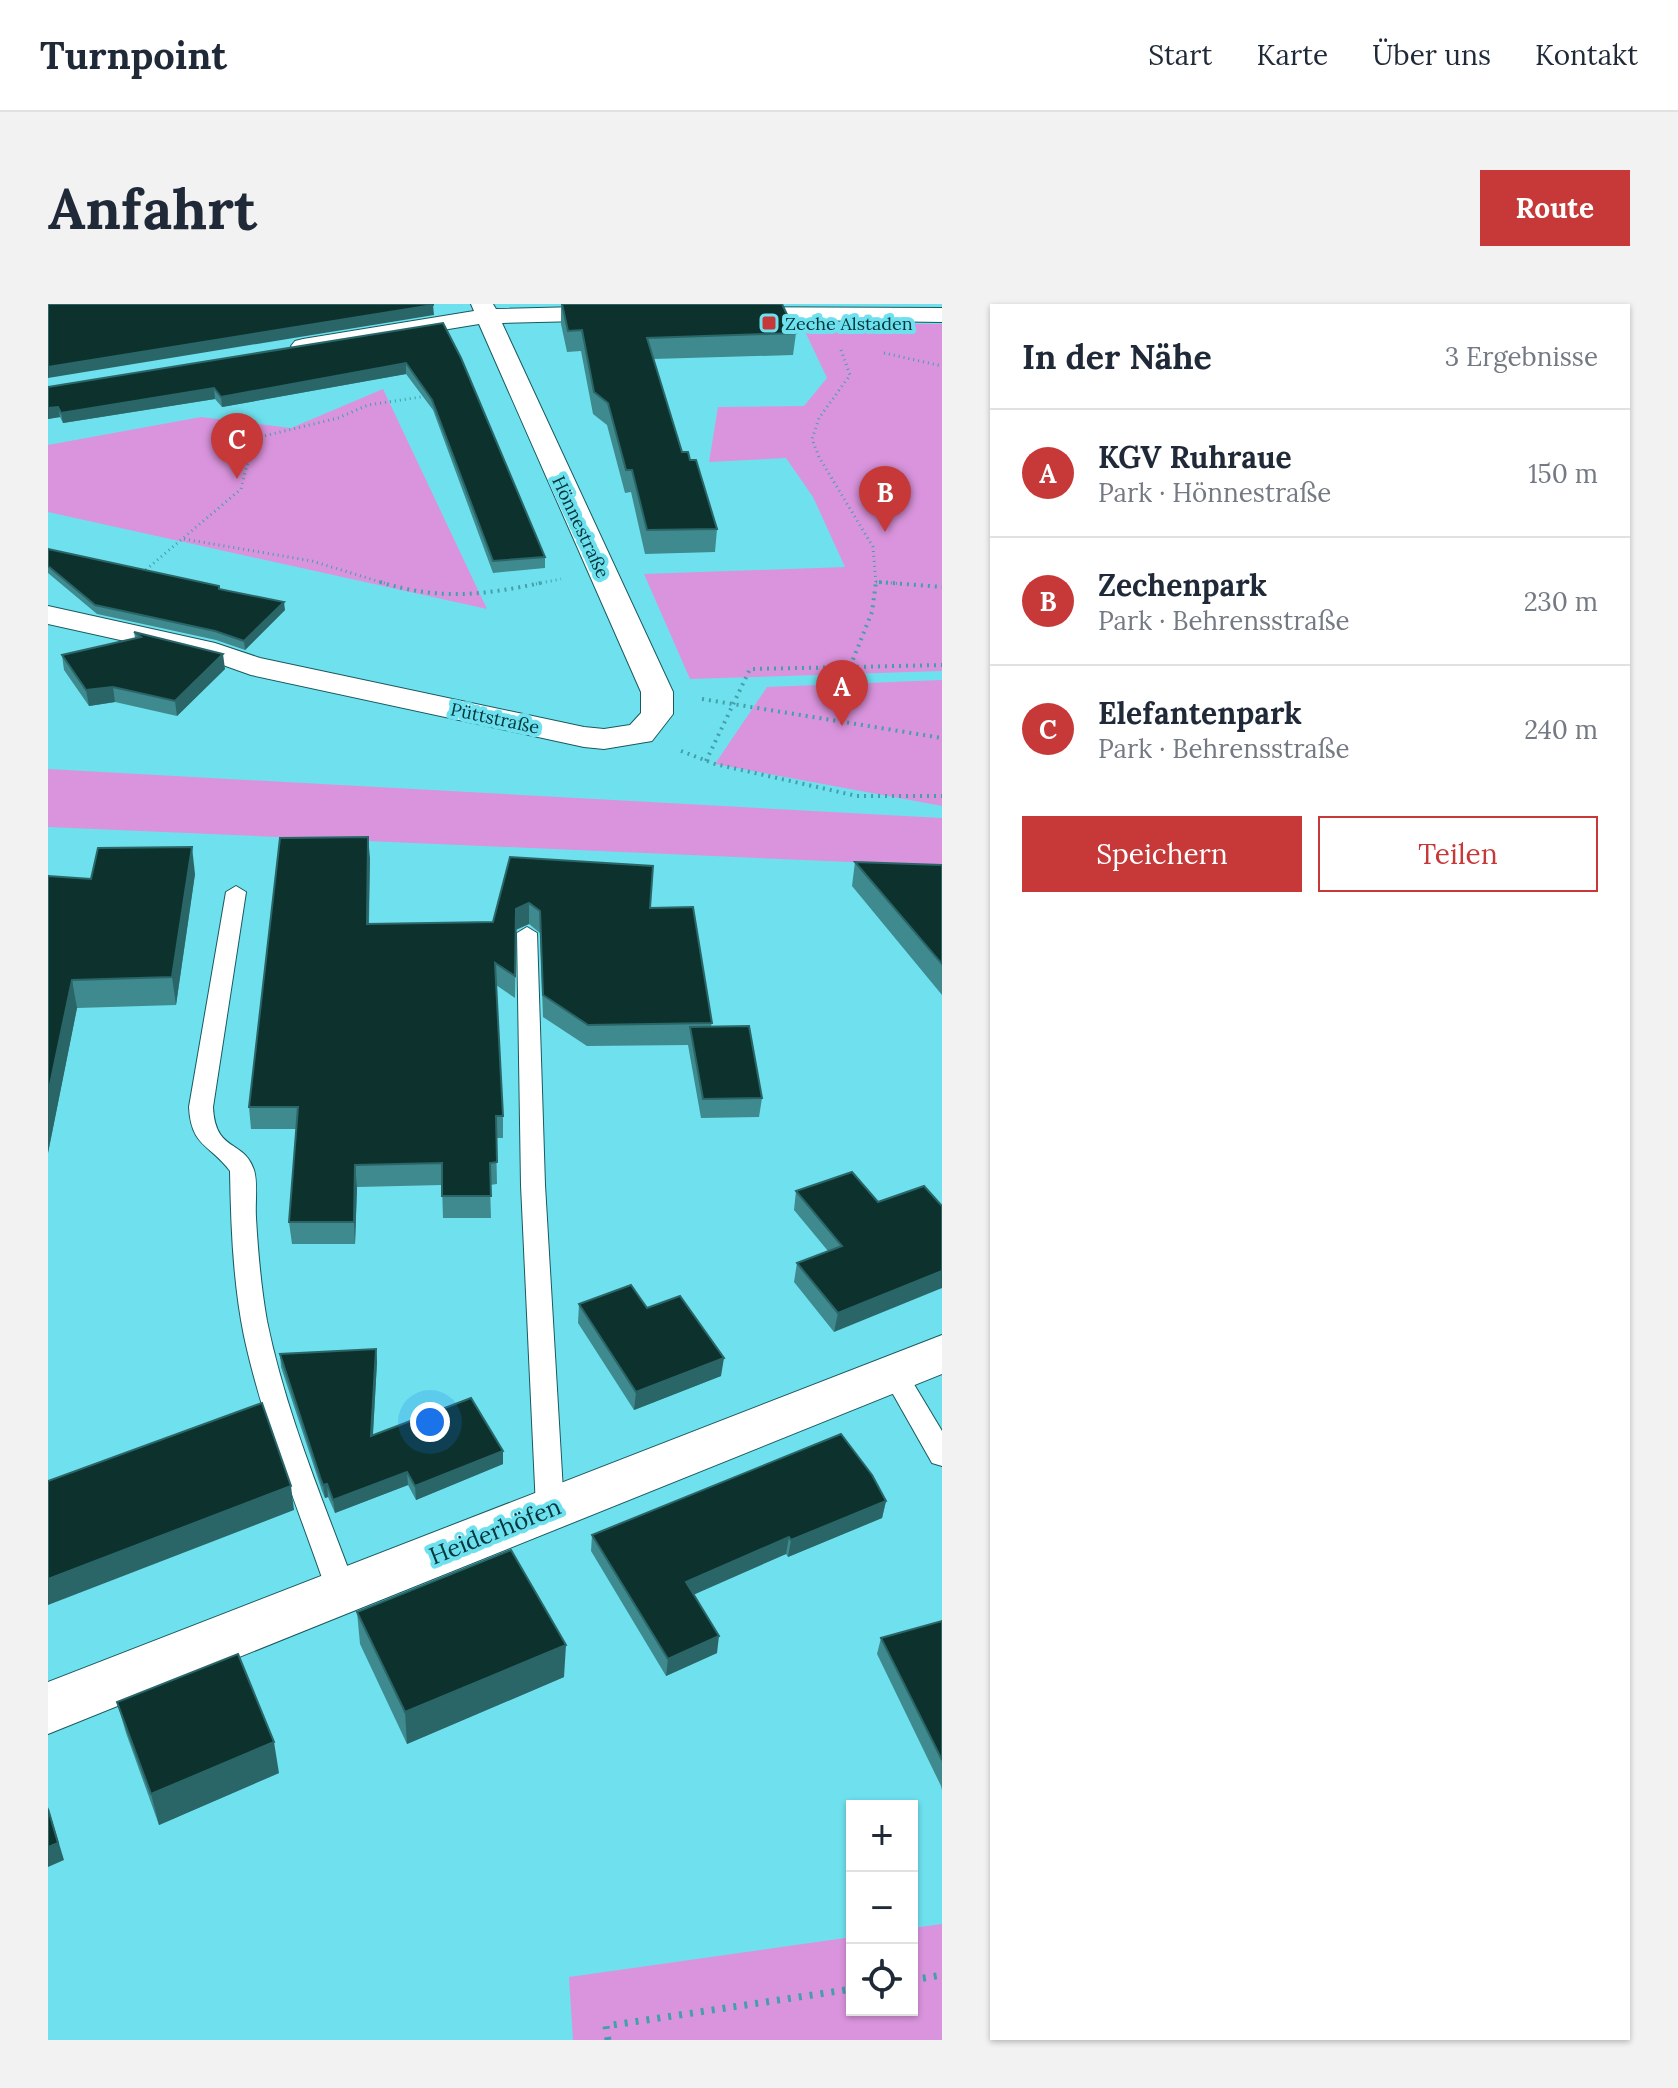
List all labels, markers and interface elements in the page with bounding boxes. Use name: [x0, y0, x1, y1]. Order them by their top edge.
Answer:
text: Turnpoint: [40, 31, 227, 79]
text: Start: [1148, 37, 1212, 73]
text: Karte: [1256, 37, 1328, 73]
text: Über uns: [1372, 37, 1491, 73]
text: Kontakt: [1535, 37, 1638, 73]
button: Route: [1480, 170, 1630, 246]
text: Anfahrt: [48, 173, 257, 244]
place label: Zeche Alstaden: [785, 312, 913, 335]
marker: Zeche Alstaden: [760, 314, 778, 332]
text: In der Nähe: [1022, 335, 1212, 378]
text: 3 Ergebnisse: [1445, 340, 1598, 373]
pin: C: [211, 413, 263, 479]
text: KGV Ruhraue: [1098, 438, 1292, 476]
text: A: [1039, 457, 1057, 490]
text: 150 m: [1528, 457, 1598, 490]
pin: B: [859, 466, 911, 532]
street label: Hönnestraße: [547, 472, 615, 582]
text: Park · Hönnestraße: [1098, 476, 1331, 509]
text: Zechenpark: [1098, 566, 1267, 604]
text: B: [1039, 585, 1057, 618]
text: 230 m: [1524, 585, 1598, 618]
text: Park · Behrensstraße: [1098, 604, 1350, 637]
pin: A: [816, 660, 868, 726]
text: Elefantenpark: [1098, 694, 1302, 732]
street label: Püttstraße: [449, 697, 542, 739]
text: C: [1039, 713, 1057, 746]
text: 240 m: [1524, 713, 1598, 746]
text: Park · Behrensstraße: [1098, 732, 1350, 765]
button: Speichern: [1022, 816, 1302, 892]
button: Teilen: [1318, 816, 1598, 892]
your location: [410, 1402, 450, 1442]
street label: Heiderhöfen: [425, 1491, 565, 1571]
map controls: [846, 1800, 918, 2016]
button: +: [846, 1800, 918, 1872]
button: −: [846, 1872, 918, 1944]
button: locate: [846, 1944, 918, 2016]

